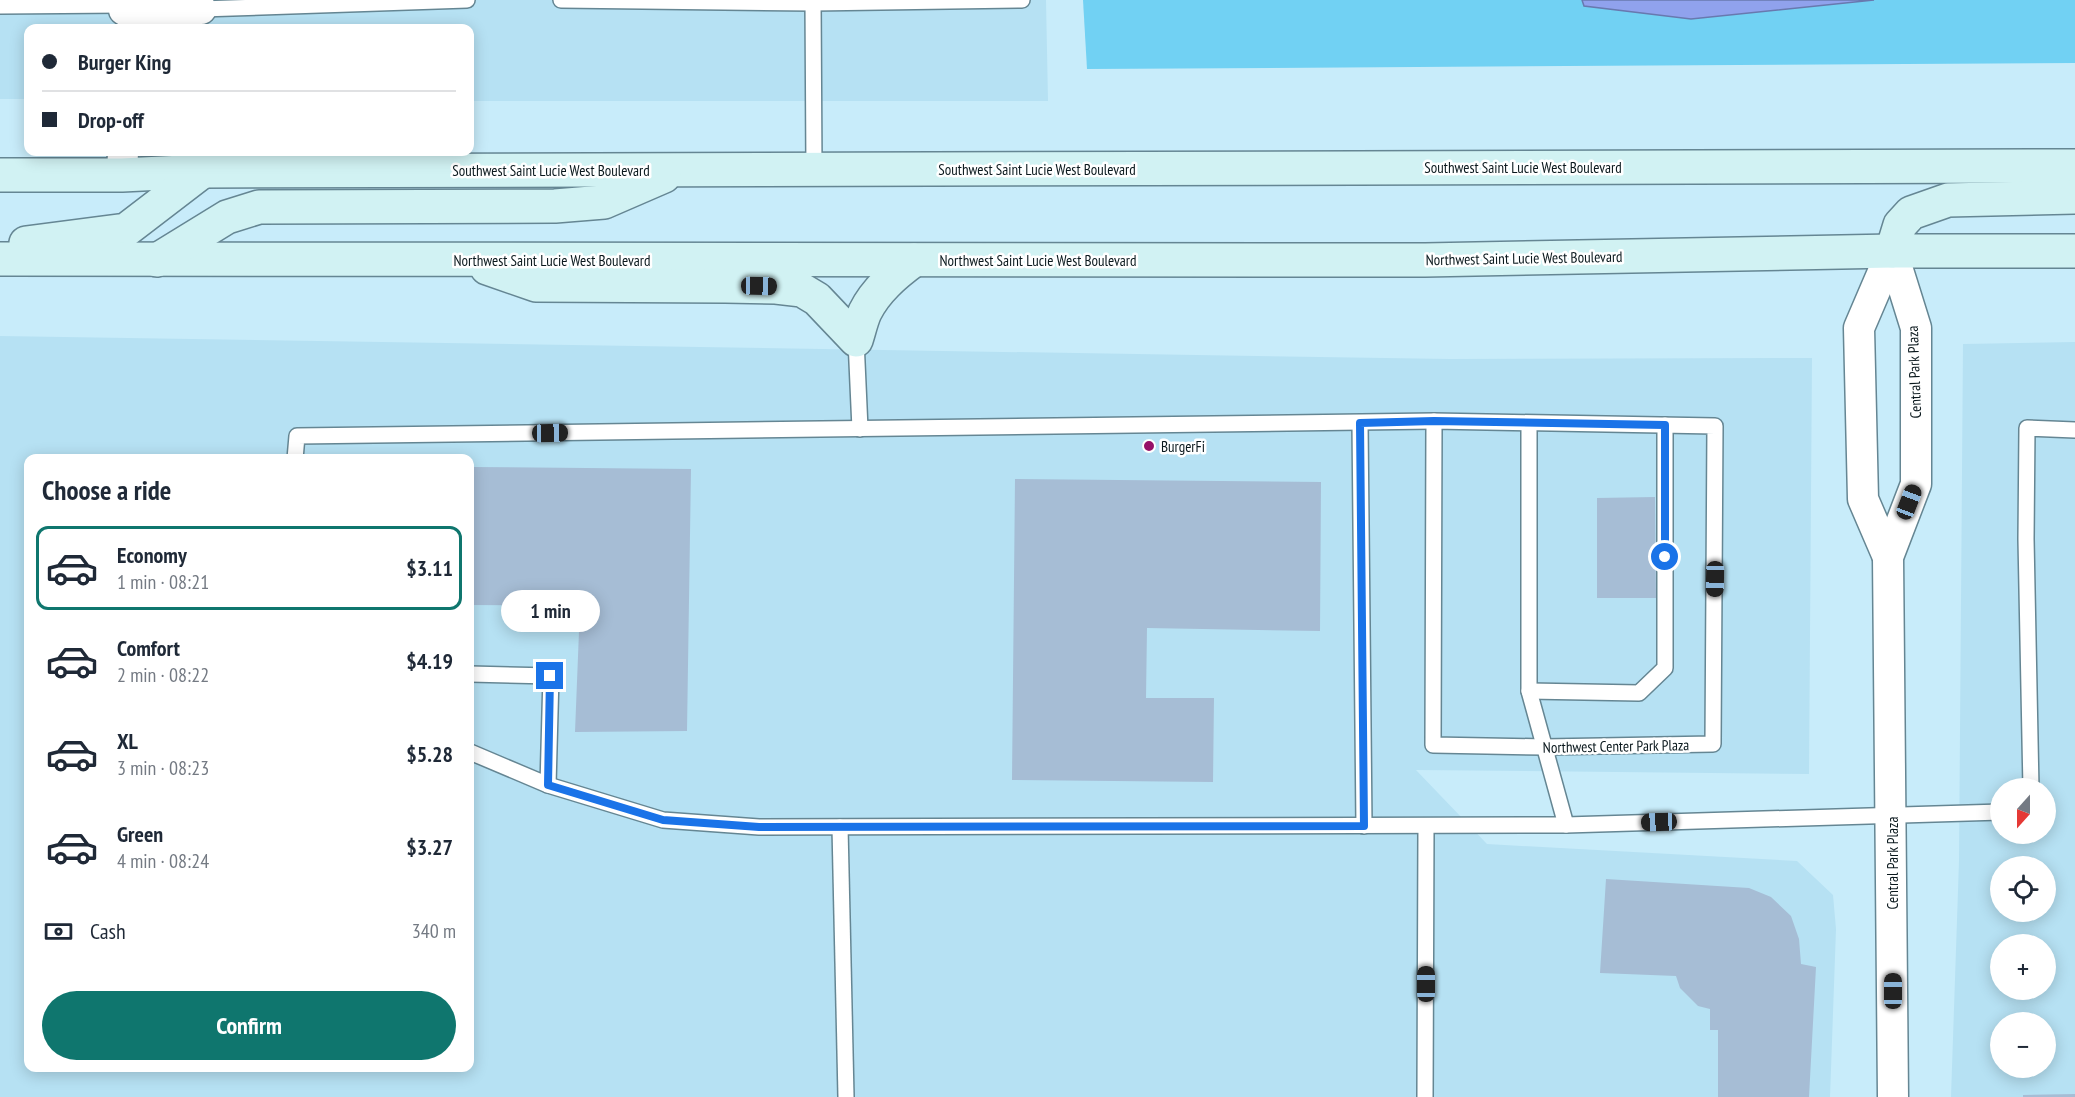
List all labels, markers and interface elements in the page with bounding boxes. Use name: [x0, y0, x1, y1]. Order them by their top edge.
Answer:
text: Burger King: [78, 48, 171, 76]
text: Drop-off: [78, 106, 144, 134]
street label: Southwest Saint Lucie West Boulevard: [1424, 158, 1622, 177]
street label: Southwest Saint Lucie West Boulevard: [938, 160, 1136, 179]
street label: Southwest Saint Lucie West Boulevard: [452, 161, 650, 180]
street label: Northwest Saint Lucie West Boulevard: [1425, 247, 1623, 269]
street label: Northwest Saint Lucie West Boulevard: [454, 251, 650, 270]
street label: Northwest Saint Lucie West Boulevard: [940, 251, 1136, 270]
car: [741, 277, 777, 295]
street label: Central Park Plaza: [1903, 325, 1925, 419]
car: [532, 424, 568, 442]
place label: BurgerFi: [1161, 437, 1205, 456]
marker: BurgerFi: [1142, 439, 1156, 453]
text: Choose a ride: [42, 473, 171, 507]
car: [1894, 482, 1924, 522]
icon: car: [45, 541, 99, 595]
text: Economy: [117, 541, 187, 569]
route start: [1651, 543, 1678, 570]
text: $3.11: [406, 554, 453, 582]
car: [1706, 561, 1724, 597]
text: 1 min · 08:21: [117, 569, 209, 595]
callout: 1 min: [500, 589, 600, 631]
text: 1 min: [530, 598, 571, 624]
icon: car: [45, 634, 99, 688]
text: Comfort: [117, 634, 180, 662]
text: $4.19: [406, 647, 453, 675]
text: 2 min · 08:22: [117, 662, 209, 688]
route end: [536, 662, 563, 689]
icon: car: [45, 727, 99, 781]
text: XL: [117, 727, 138, 755]
street label: Northwest Center Park Plaza: [1543, 735, 1689, 757]
text: $5.28: [406, 740, 453, 768]
text: 3 min · 08:23: [117, 755, 209, 781]
north arrow: [1990, 778, 2056, 844]
map controls: [1990, 778, 2056, 1078]
car: [1641, 812, 1677, 832]
street label: Central Park Plaza: [1883, 817, 1902, 909]
icon: car: [45, 820, 99, 874]
text: Green: [117, 820, 163, 848]
text: $3.27: [406, 833, 453, 861]
text: 4 min · 08:24: [117, 848, 209, 874]
button: locate: [1990, 856, 2056, 922]
icon: cash: [42, 915, 75, 948]
text: Cash: [90, 917, 126, 945]
text: 340 m: [412, 918, 456, 944]
button: +: [1990, 934, 2056, 1000]
car: [1417, 966, 1435, 1002]
car: [1884, 973, 1902, 1009]
button: Confirm: [42, 991, 456, 1060]
button: −: [1990, 1012, 2056, 1078]

